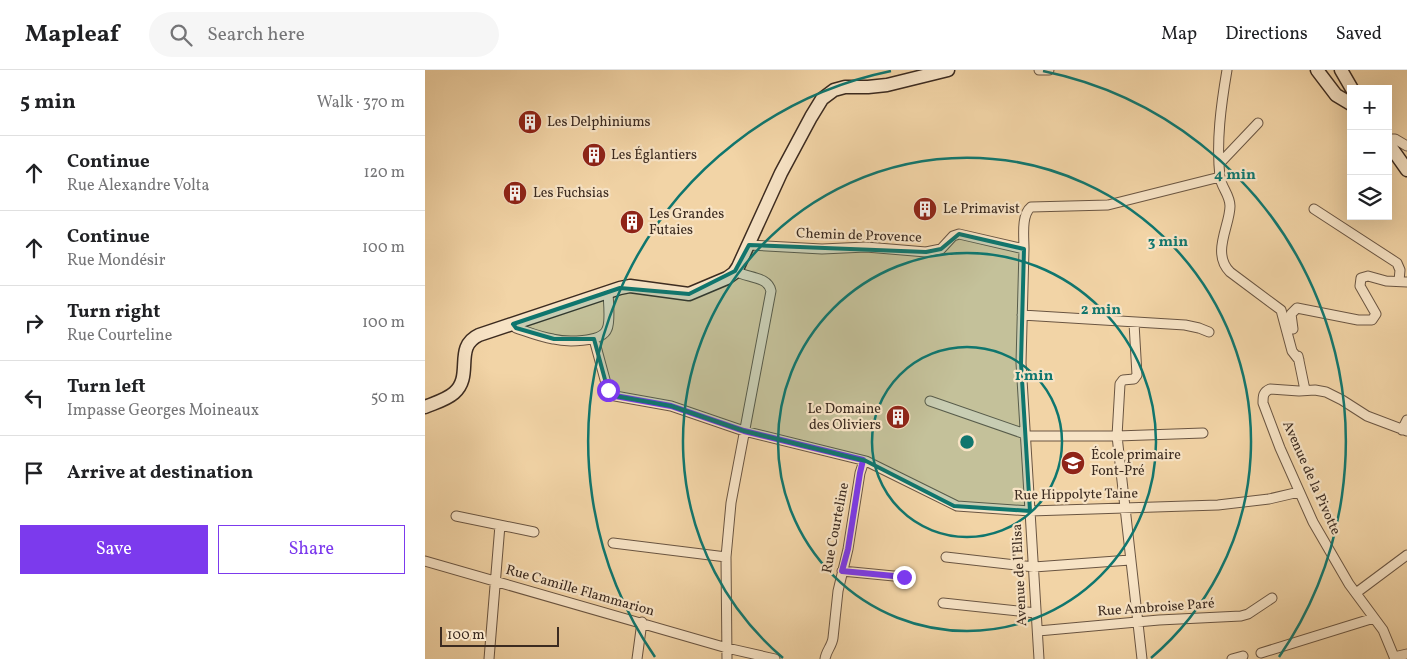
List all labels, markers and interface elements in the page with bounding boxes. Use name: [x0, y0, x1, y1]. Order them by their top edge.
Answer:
search box: [149, 12, 499, 57]
text: Mapleaf: [25, 18, 119, 52]
icon: search: [167, 21, 195, 49]
text: Search here: [207, 22, 305, 48]
text: Map: [1161, 22, 1197, 47]
text: Directions: [1225, 22, 1308, 47]
text: Saved: [1336, 22, 1382, 47]
map controls: [1347, 85, 1392, 220]
button: +: [1347, 85, 1392, 130]
text: 5 min: [20, 88, 76, 117]
text: Walk · 370 m: [317, 92, 405, 114]
building icon: Les Delphiniums: [517, 109, 543, 135]
place label: Les Delphiniums: [547, 113, 651, 132]
button: −: [1347, 130, 1392, 175]
building icon: Les Églantiers: [581, 142, 607, 168]
place label: Les Églantiers: [611, 146, 697, 165]
text: Continue: [67, 149, 150, 175]
icon: ahead: [20, 159, 48, 187]
text: 120 m: [363, 162, 405, 184]
text: 4 min: [1214, 165, 1256, 186]
text: Rue Alexandre Volta: [67, 175, 209, 197]
button: layers: [1347, 175, 1392, 220]
building icon: Les Fuchsias: [502, 180, 528, 206]
place label: Les Fuchsias: [533, 184, 609, 203]
building icon: Le Primavist: [912, 196, 938, 222]
place label: Le Primavist: [943, 200, 1020, 219]
place label: Les Grandes Futaies: [649, 205, 724, 240]
building icon: Les Grandes Futaies: [619, 209, 645, 235]
text: Continue: [67, 224, 150, 250]
street label: Chemin de Provence: [796, 224, 922, 248]
text: 3 min: [1148, 232, 1188, 253]
icon: ahead: [20, 234, 48, 262]
text: 100 m: [362, 237, 405, 259]
text: Rue Mondésir: [67, 250, 165, 272]
text: Turn right: [67, 299, 160, 325]
text: 2 min: [1081, 300, 1121, 321]
icon: right: [20, 309, 48, 337]
text: 100 m: [362, 312, 405, 334]
text: Rue Courteline: [67, 325, 172, 347]
text: 1 min: [1015, 366, 1053, 387]
text: Turn left: [67, 374, 146, 400]
route start: [597, 379, 620, 402]
icon: left: [20, 384, 48, 412]
text: 50 m: [371, 387, 405, 409]
text: Impasse Georges Moineaux: [67, 400, 259, 422]
place label: Le Domaine des Oliviers: [807, 400, 881, 435]
building icon: Le Domaine des Oliviers: [885, 404, 911, 430]
street label: Avenue de la Pivotte: [1277, 418, 1345, 538]
centre of rings: [958, 433, 976, 451]
place label: École primaire Font-Pré: [1091, 446, 1181, 481]
school or university icon: École primaire Font-Pré: [1060, 450, 1086, 476]
icon: arrive: [20, 459, 48, 487]
text: Arrive at destination: [67, 460, 253, 486]
street label: Rue Courteline: [818, 481, 854, 575]
street label: Rue Hippolyte Taine: [1014, 484, 1139, 506]
street label: Avenue de l'Elisa: [1008, 523, 1032, 627]
button: Save: [20, 525, 208, 574]
button: Share: [218, 525, 405, 574]
street label: Rue Camille Flammarion: [503, 561, 657, 621]
route end: [893, 566, 916, 589]
street label: Rue Ambroise Paré: [1097, 594, 1216, 622]
scale bar: [440, 624, 559, 647]
text: 100 m: [447, 626, 485, 645]

